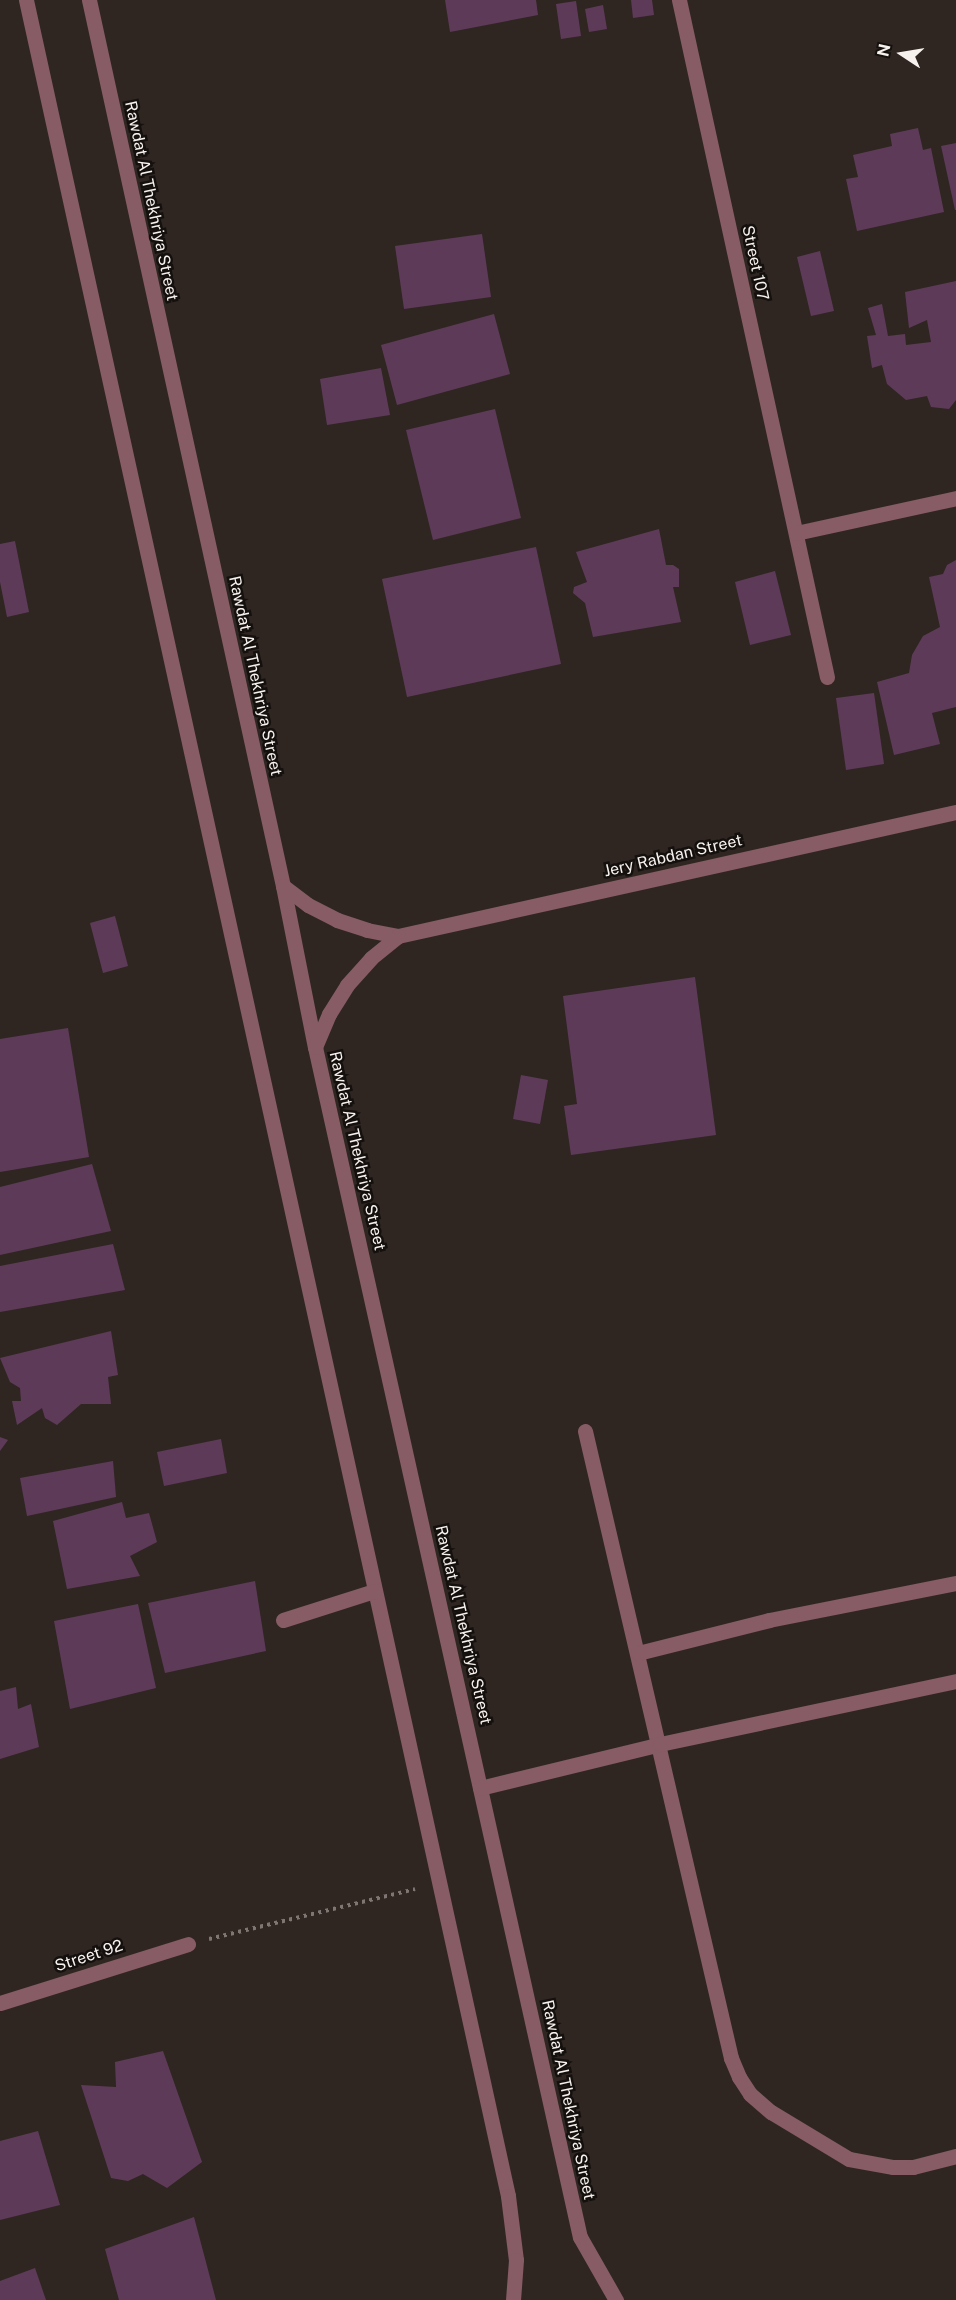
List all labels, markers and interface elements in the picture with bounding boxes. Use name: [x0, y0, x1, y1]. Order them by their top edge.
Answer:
north arrow: [872, 24, 932, 84]
text: N: [873, 42, 894, 58]
street label: Rawdat Al Thekhriya Street: [120, 99, 182, 303]
street label: Street 107: [738, 224, 772, 302]
street label: Rawdat Al Thekhriya Street: [224, 574, 286, 778]
street label: Jery Rabdan Street: [602, 831, 744, 881]
street label: Rawdat Al Thekhriya Street: [325, 1050, 389, 1252]
street label: Rawdat Al Thekhriya Street: [431, 1524, 495, 1726]
street label: Street 92: [53, 1936, 125, 1976]
street label: Rawdat Al Thekhriya Street: [537, 1998, 599, 2202]

